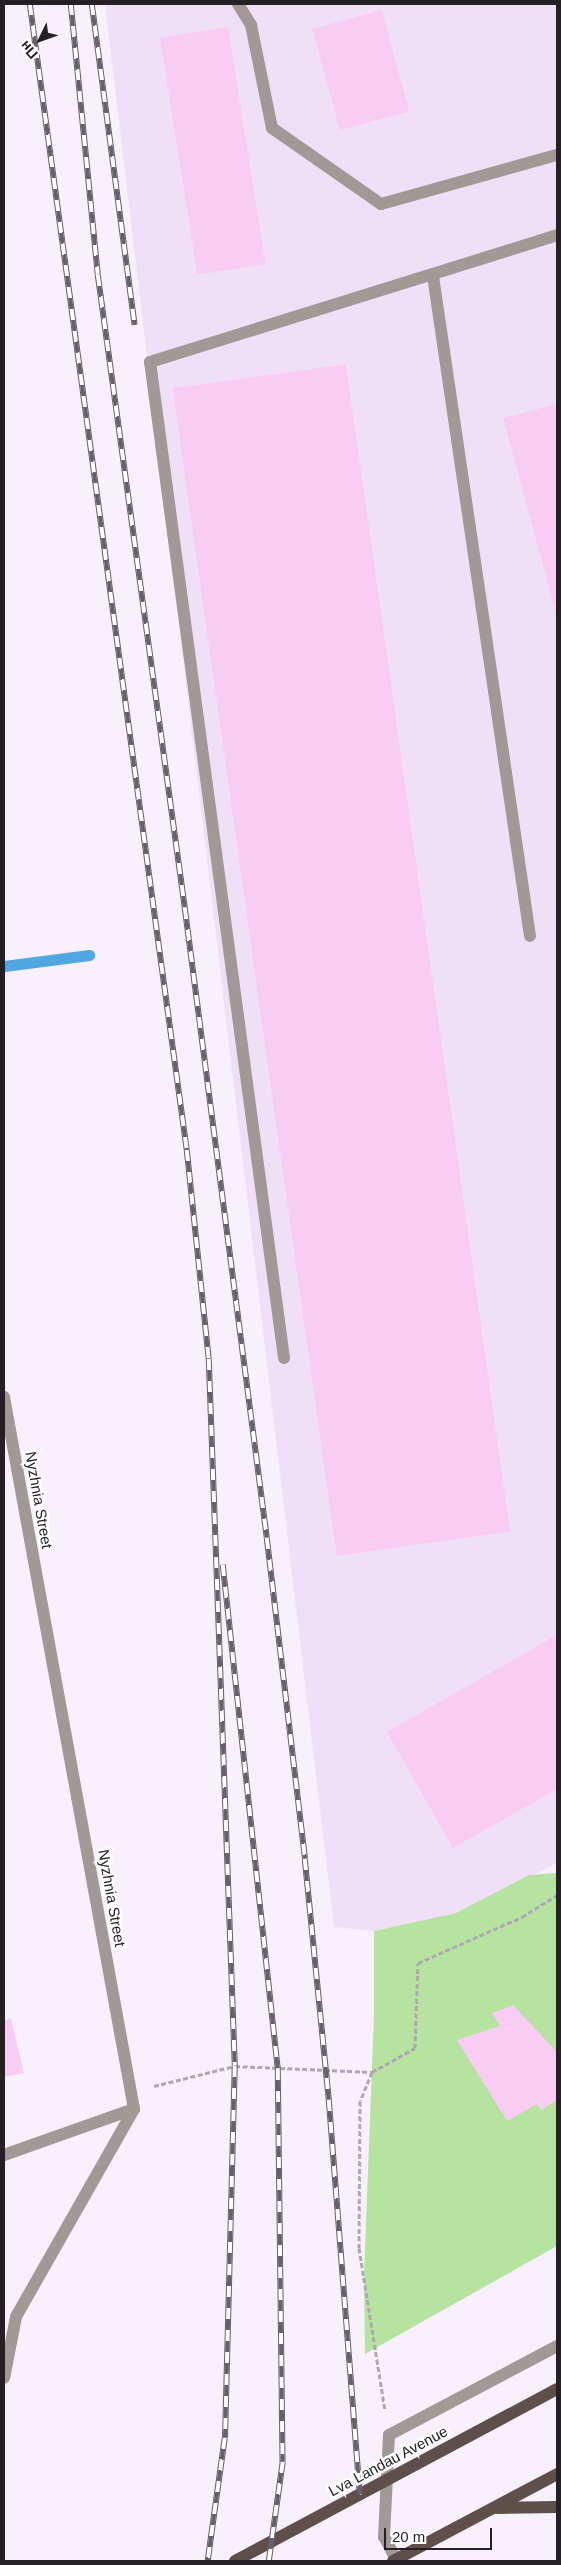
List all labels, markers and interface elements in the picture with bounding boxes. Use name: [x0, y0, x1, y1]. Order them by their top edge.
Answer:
north arrow: [15, 15, 65, 65]
text: Пн: [17, 38, 41, 62]
street label: Nyzhnia Street: [22, 1450, 56, 1550]
street label: Nyzhnia Street: [95, 1848, 129, 1948]
street label: Lva Landau Avenue: [325, 2422, 451, 2500]
scale bar: [386, 2518, 494, 2550]
text: 20 m: [392, 2528, 425, 2545]

